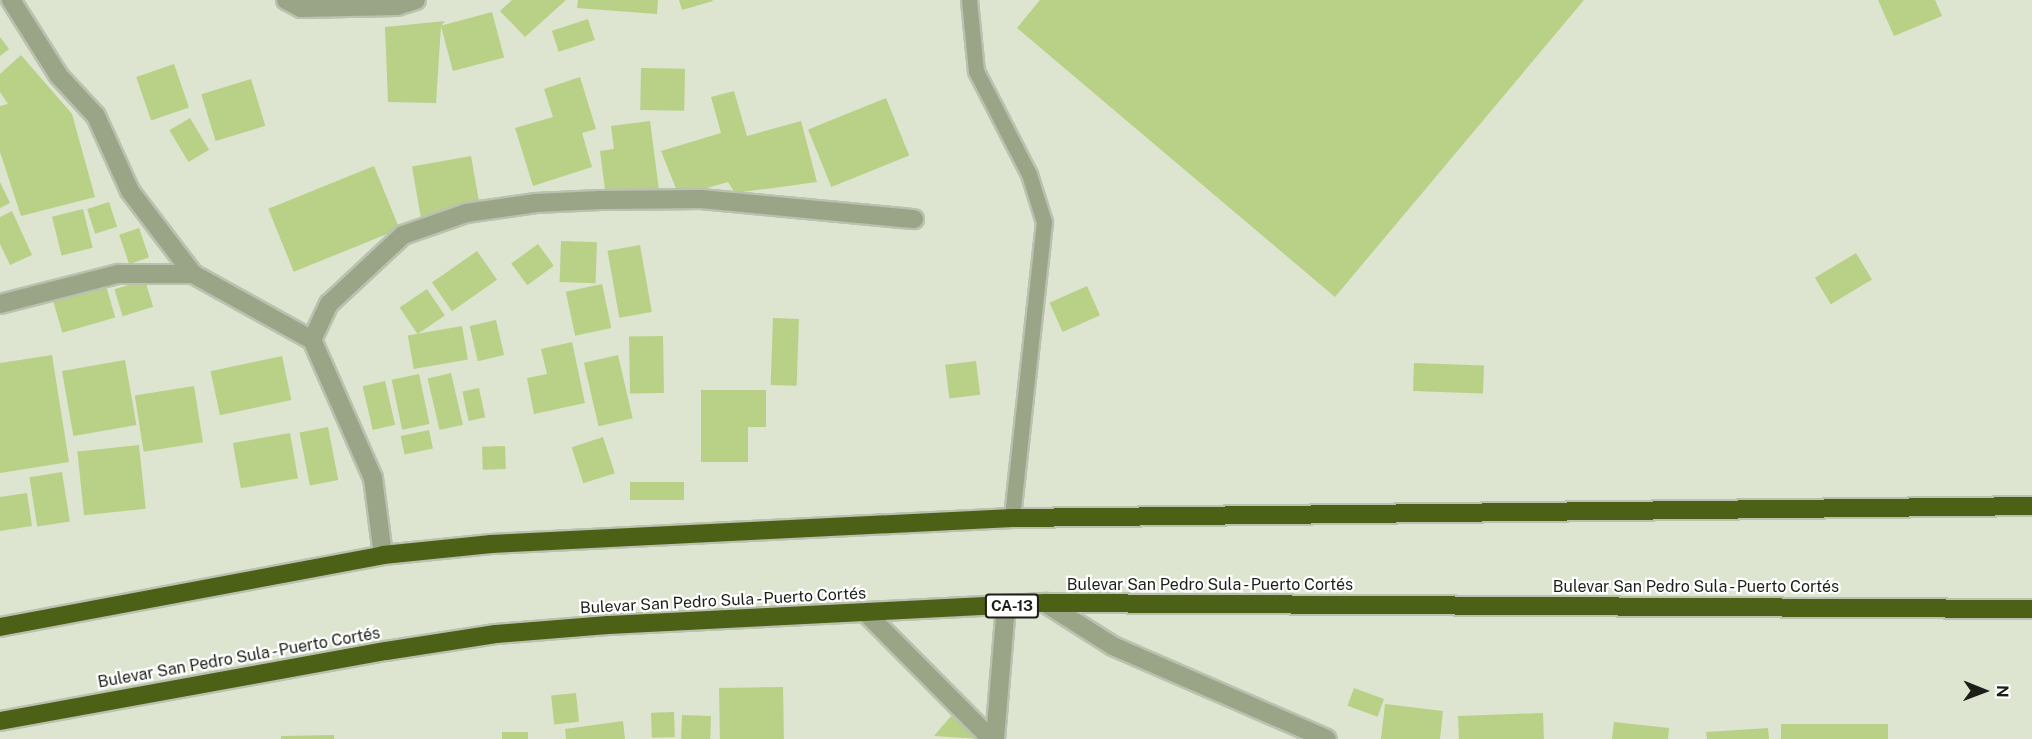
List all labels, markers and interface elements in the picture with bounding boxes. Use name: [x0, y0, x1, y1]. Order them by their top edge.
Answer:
street label: Bulevar San Pedro Sula - Puerto Cortés: [1065, 575, 1355, 595]
street label: Bulevar San Pedro Sula - Puerto Cortés: [1551, 577, 1841, 597]
street label: Bulevar San Pedro Sula - Puerto Cortés: [577, 584, 869, 618]
road number: CA-13: [984, 594, 1040, 618]
street label: Bulevar San Pedro Sula - Puerto Cortés: [94, 623, 384, 693]
north arrow: [1954, 661, 2014, 721]
text: N: [1993, 685, 2012, 698]

